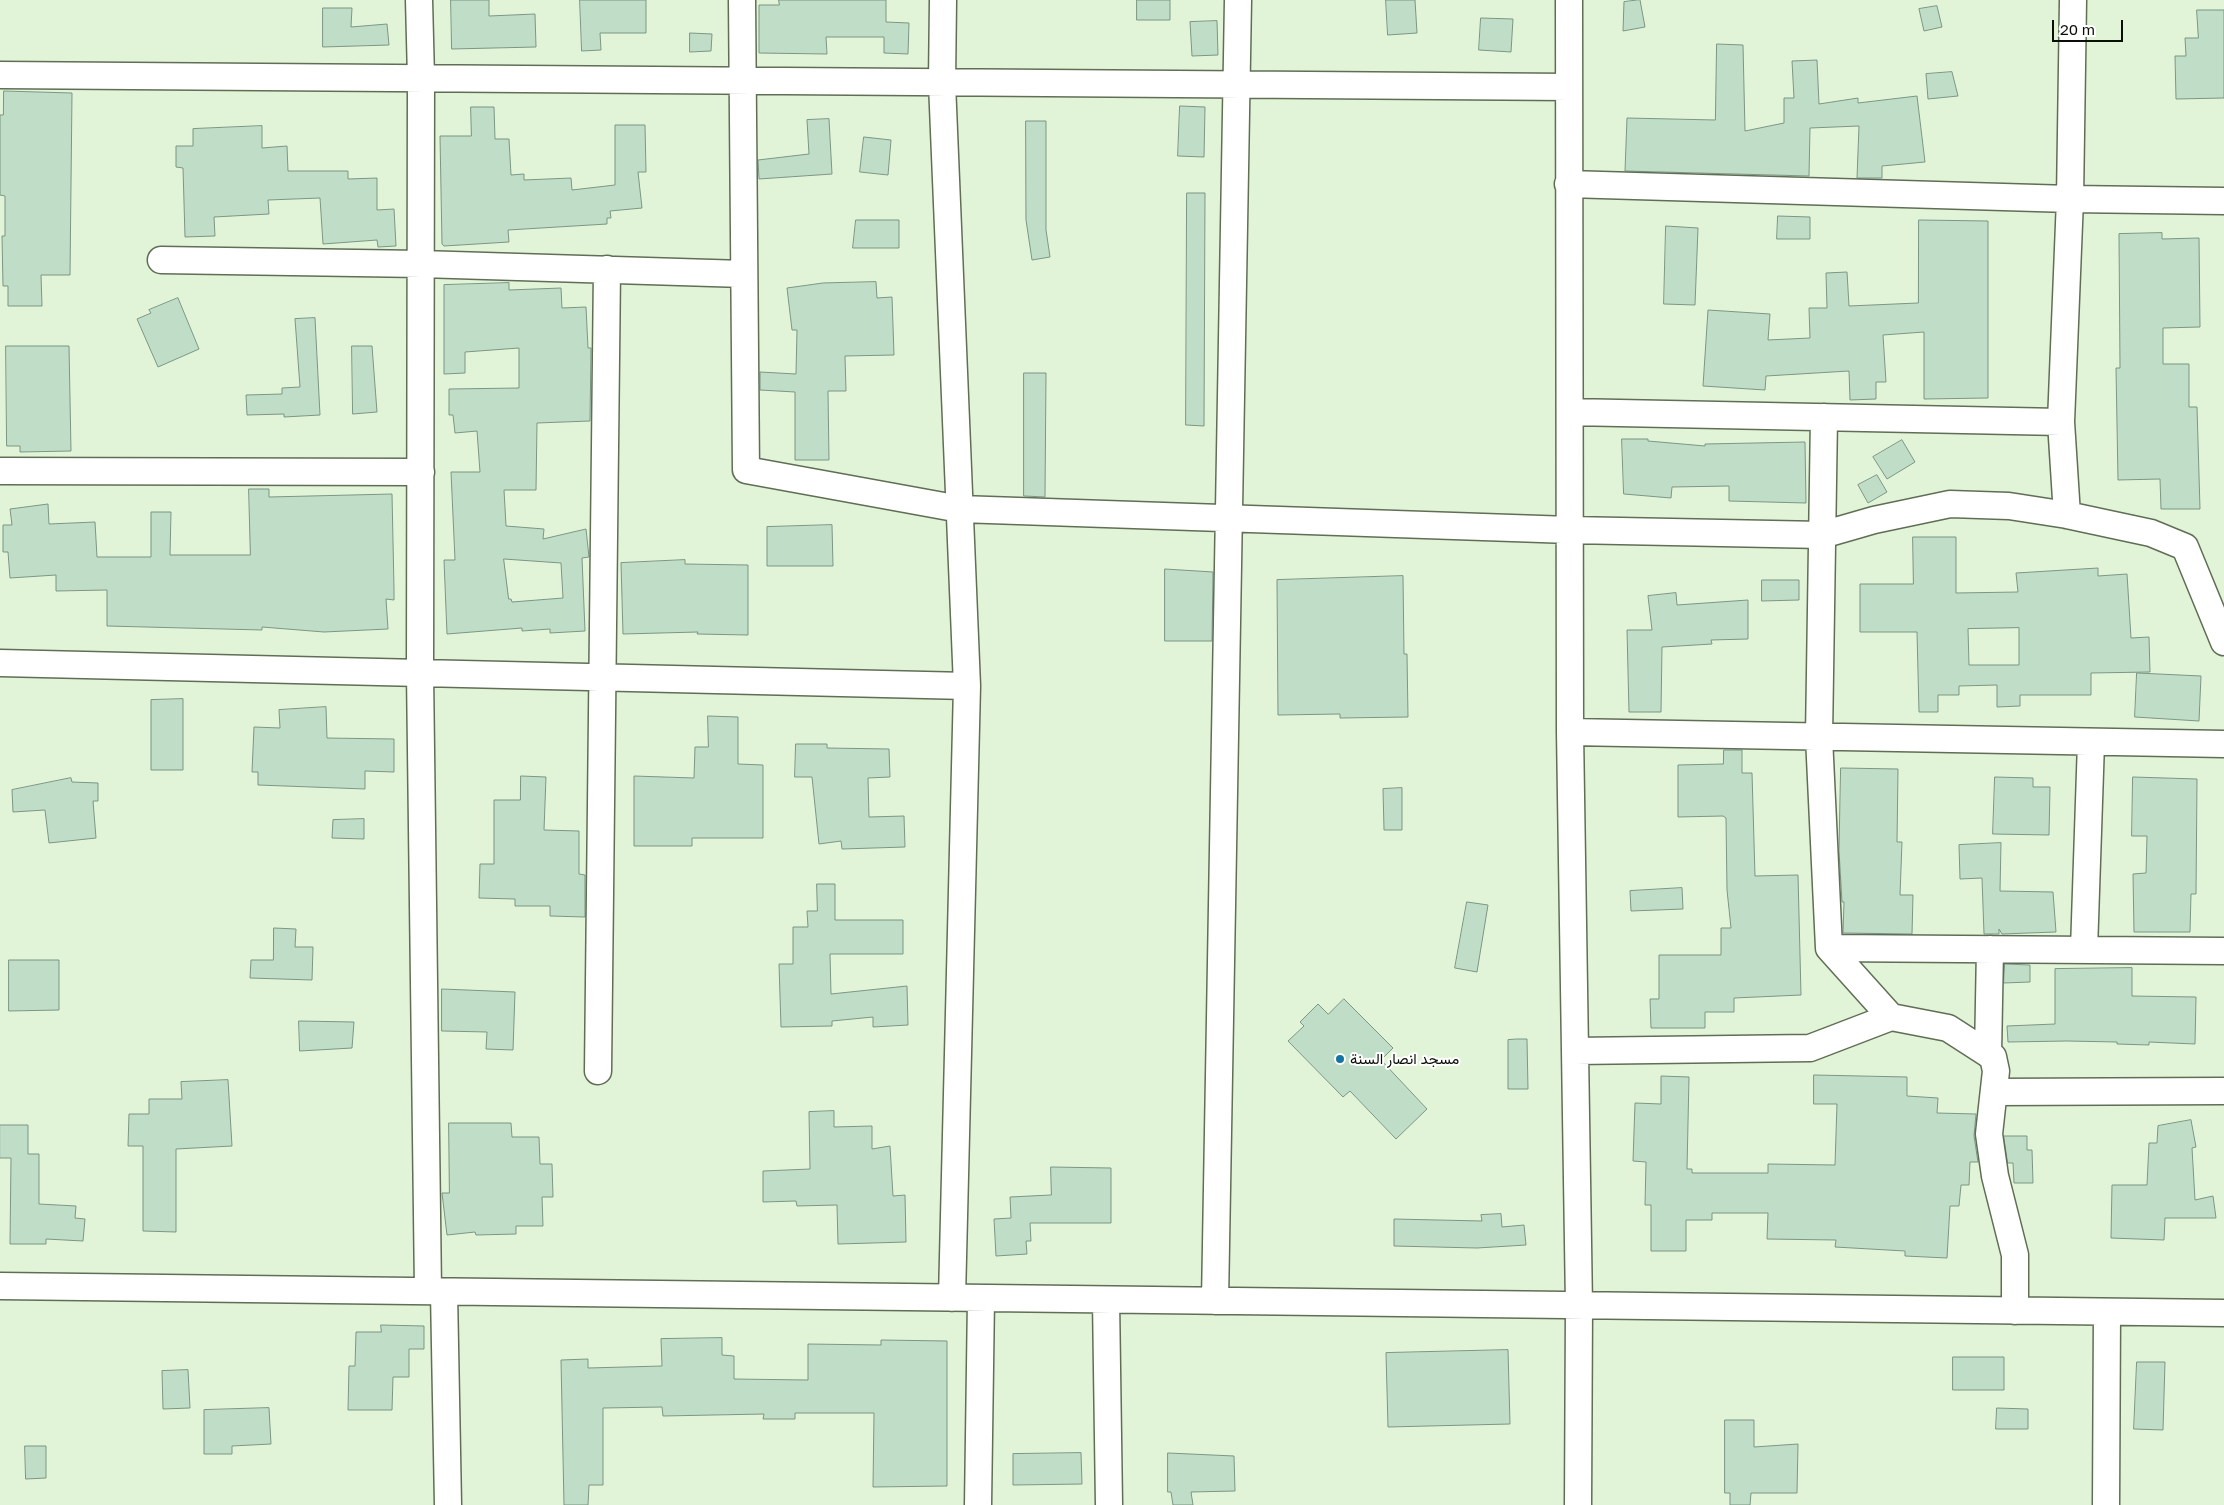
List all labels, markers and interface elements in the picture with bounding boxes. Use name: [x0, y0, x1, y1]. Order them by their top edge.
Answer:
scale bar: [2054, 10, 2125, 42]
text: 20 m: [2060, 20, 2095, 38]
place label: مسجد انصار السنة: [1350, 1050, 1459, 1068]
marker: مسجد انصار السنة: [1334, 1053, 1346, 1065]

